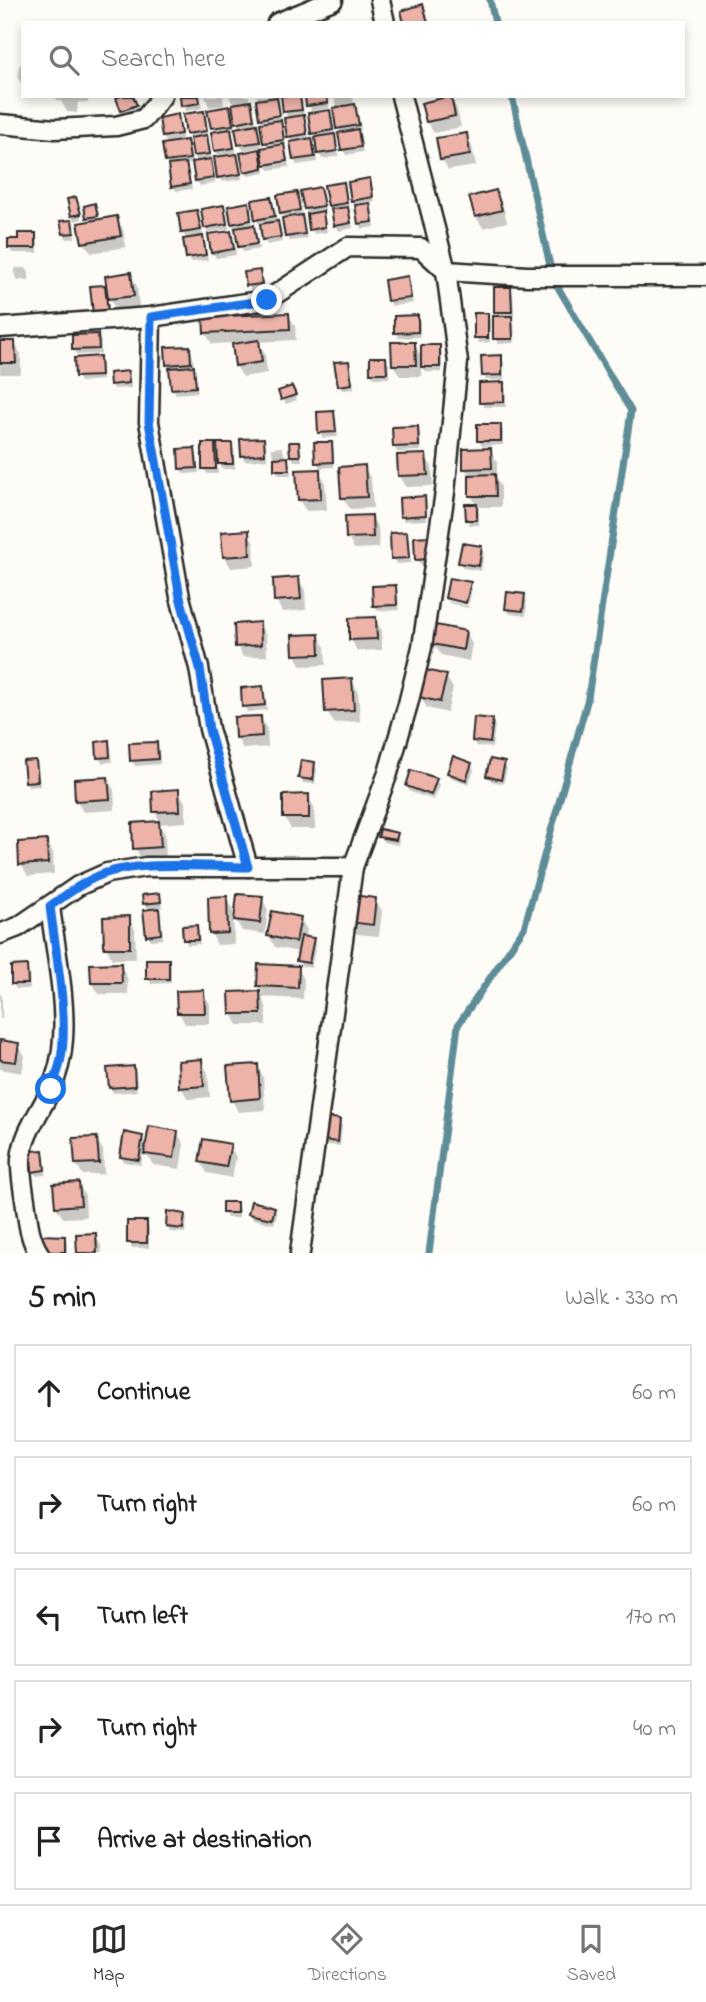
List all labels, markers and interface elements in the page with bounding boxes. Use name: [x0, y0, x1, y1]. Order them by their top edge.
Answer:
search box: [21, 21, 685, 98]
icon: search: [45, 41, 83, 79]
text: Search here: [101, 41, 226, 79]
route end: [251, 284, 282, 315]
route start: [35, 1073, 66, 1104]
text: 5 min: [28, 1277, 96, 1321]
text: Walk · 330 m: [565, 1282, 678, 1315]
icon: ahead: [30, 1374, 68, 1412]
text: Continue: [97, 1374, 190, 1412]
text: 60 m: [632, 1377, 676, 1410]
icon: right: [30, 1486, 68, 1524]
text: Turn right: [97, 1486, 197, 1524]
text: 60 m: [632, 1489, 676, 1522]
icon: left: [30, 1598, 68, 1636]
text: Turn left: [97, 1598, 188, 1636]
text: 170 m: [626, 1601, 676, 1634]
icon: right: [30, 1710, 68, 1748]
text: Turn right: [97, 1710, 197, 1748]
text: 40 m: [633, 1713, 676, 1746]
icon: arrive: [30, 1822, 68, 1860]
text: Arrive at destination: [97, 1822, 312, 1860]
tab: Map: [90, 1920, 128, 1989]
tab: Directions: [308, 1920, 387, 1989]
tab: Saved: [567, 1920, 616, 1989]

